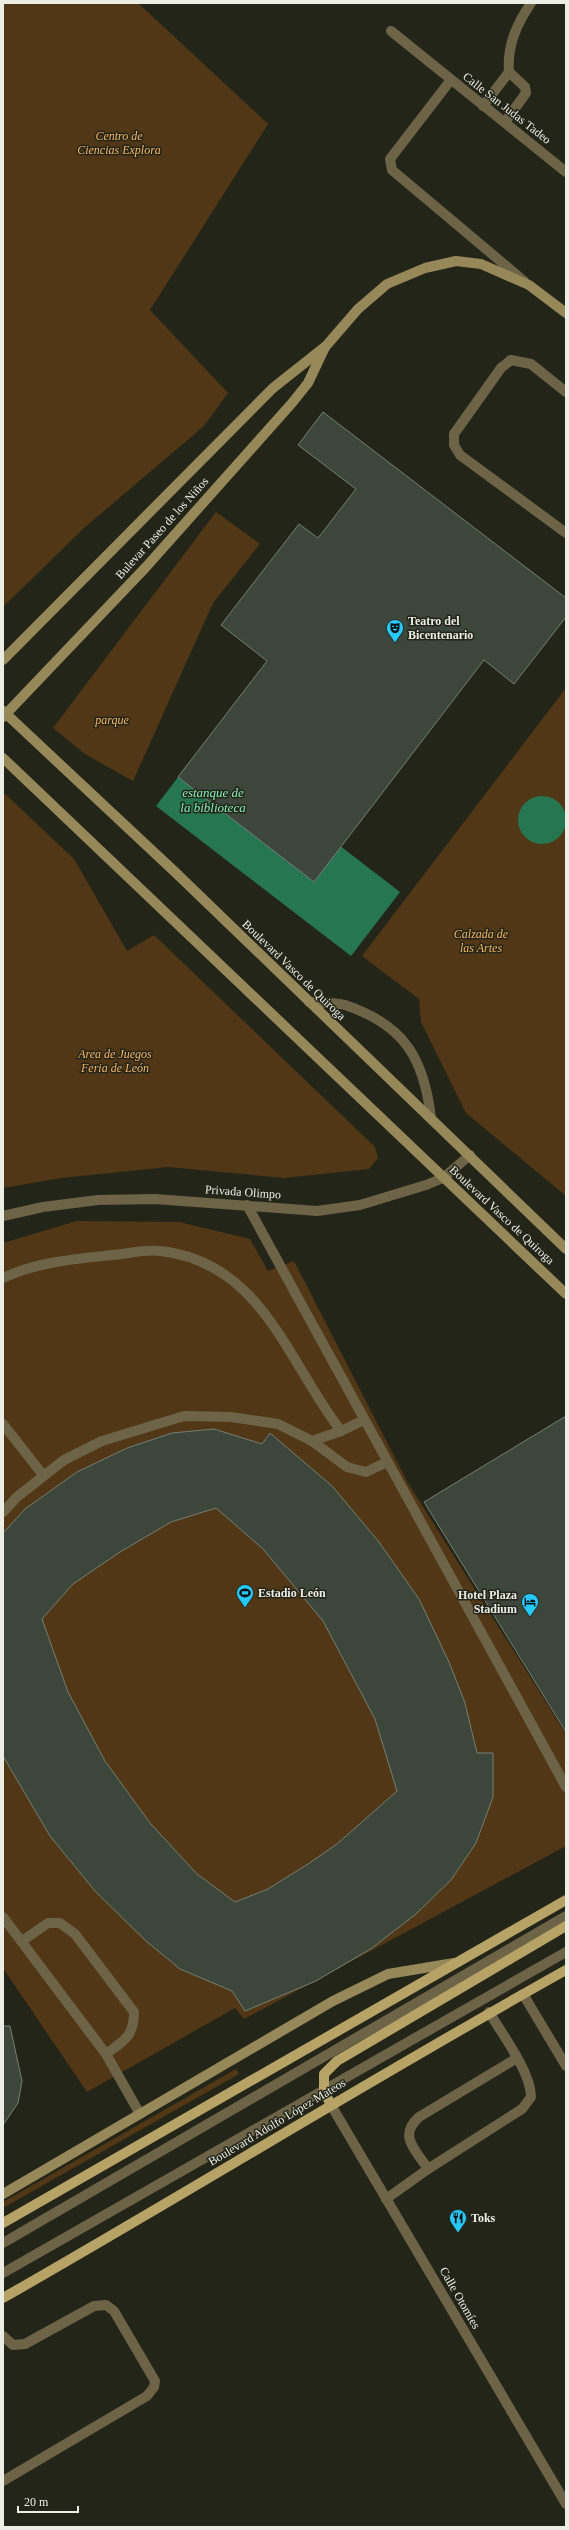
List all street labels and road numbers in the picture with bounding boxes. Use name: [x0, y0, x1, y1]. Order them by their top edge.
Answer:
street label: Calle San Judas Tadeo: [460, 69, 554, 147]
street label: Bulevar Paseo de los Niños: [113, 474, 212, 582]
street label: Boulevard Vasco de Quiroga: [239, 917, 349, 1023]
street label: Boulevard Vasco de Quiroga: [447, 1163, 558, 1268]
street label: Privada Olimpo: [204, 1182, 282, 1202]
street label: Boulevard Adolfo López Mateos: [206, 2075, 348, 2169]
street label: Calle Otomíes: [437, 2265, 483, 2332]

